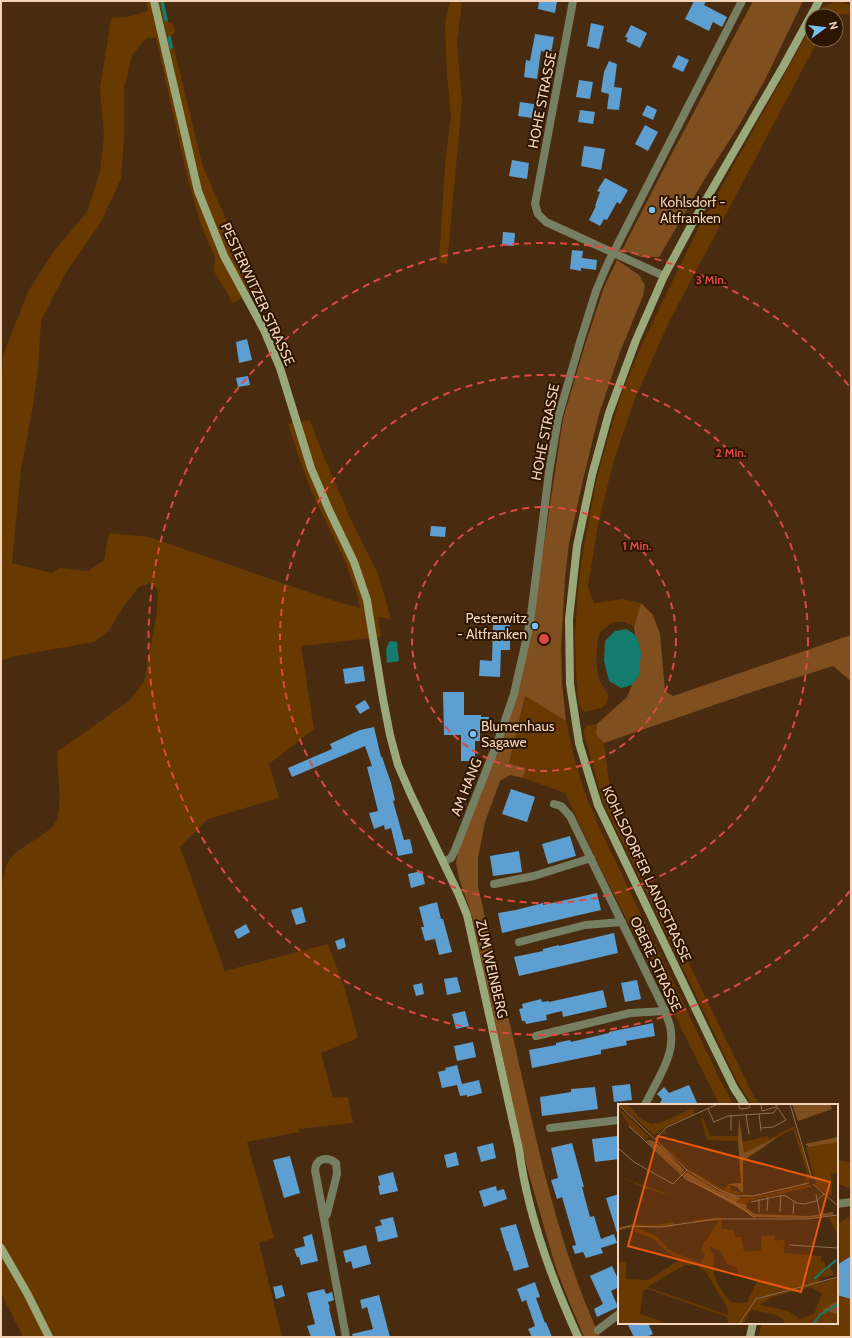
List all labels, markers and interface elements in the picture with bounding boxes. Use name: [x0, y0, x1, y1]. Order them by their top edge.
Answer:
north arrow: [804, 8, 844, 48]
text: N: [826, 20, 841, 31]
street label: HOHE STRASSE: [524, 50, 560, 150]
place label: Kohlsdorf - Altfranken: [660, 193, 726, 227]
marker: Kohlsdorf - Altfranken: [647, 205, 657, 215]
street label: PESTERWITZER STRASSE: [217, 220, 299, 369]
text: 3 Min.: [695, 272, 727, 287]
street label: HOHE STRASSE: [527, 382, 563, 482]
text: 2 Min.: [715, 445, 747, 460]
text: 1 Min.: [622, 538, 652, 553]
place label: Pesterwitz - Altfranken: [457, 609, 527, 643]
marker: Pesterwitz - Altfranken: [530, 621, 540, 631]
centre of rings: [537, 632, 551, 646]
place label: Blumenhaus Sagawe: [481, 717, 555, 751]
marker: Blumenhaus Sagawe: [468, 729, 478, 739]
street label: AM HANG: [446, 755, 486, 819]
street label: KOHLSDORFER LANDSTRASSE: [598, 783, 696, 965]
street label: OBERE STRASSE: [626, 913, 686, 1015]
street label: ZUM WEINBERG: [472, 918, 512, 1020]
inset map: [618, 1104, 838, 1324]

